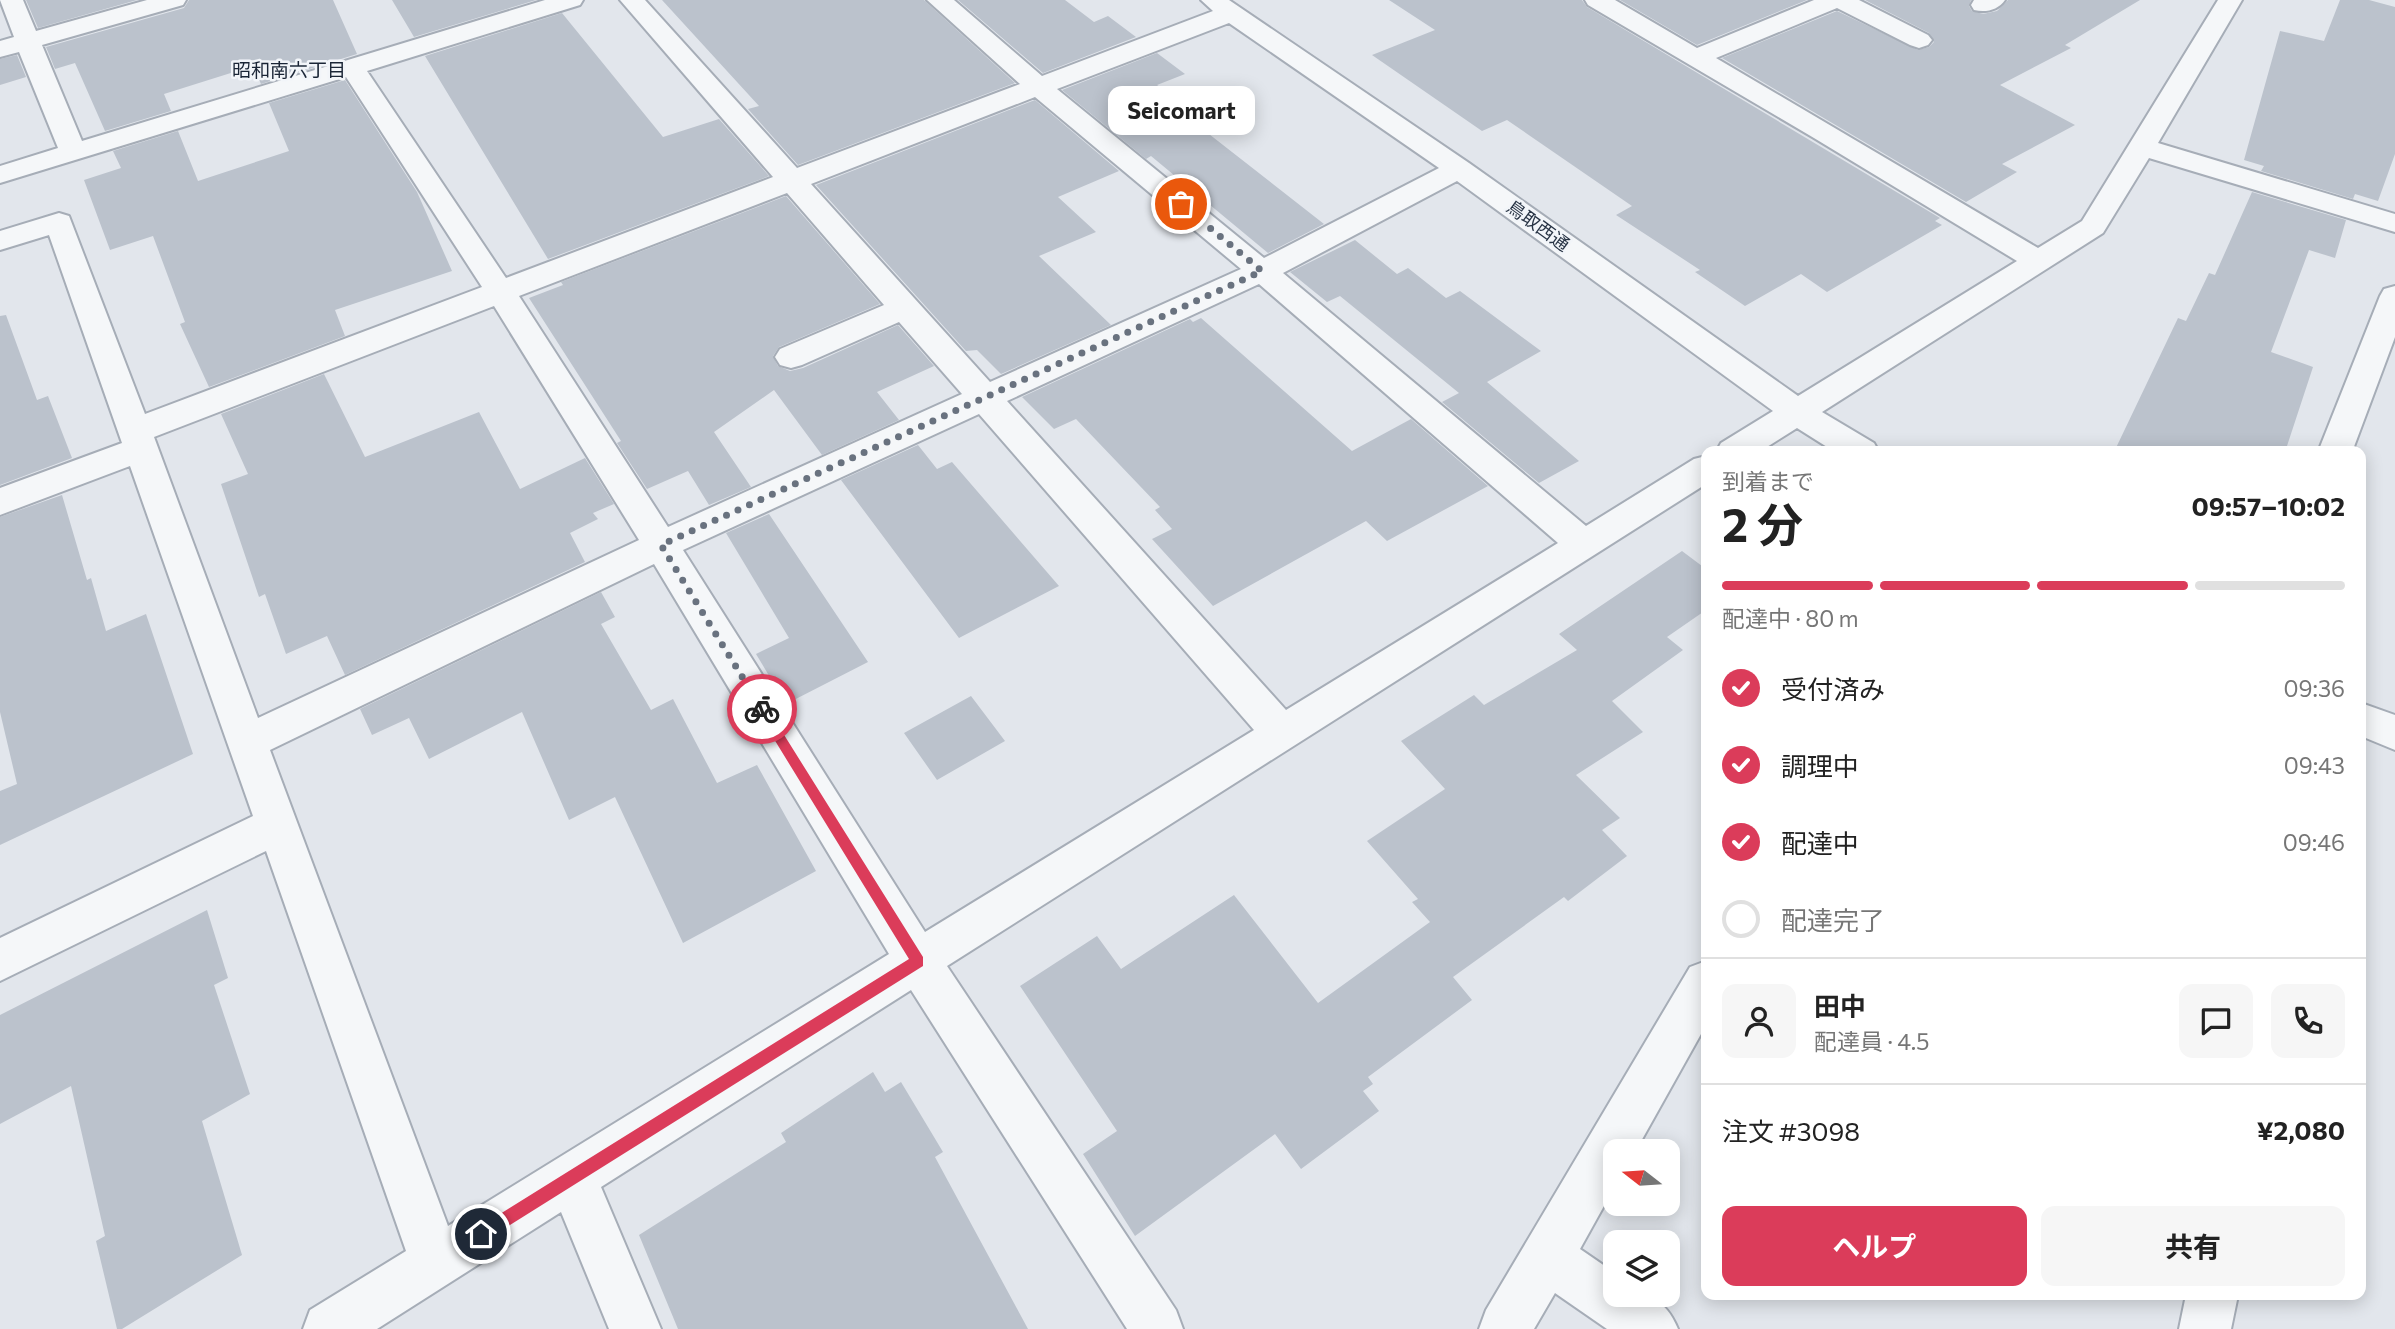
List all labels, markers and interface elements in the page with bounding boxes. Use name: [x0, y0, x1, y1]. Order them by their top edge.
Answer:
district label: 昭和南六丁目: [232, 58, 346, 81]
callout: Seicomart: [1108, 85, 1254, 134]
text: Seicomart: [1127, 96, 1236, 124]
pin: [1151, 174, 1211, 234]
icon: bag: [1162, 185, 1200, 223]
street label: 鳥取西通: [1503, 195, 1574, 255]
text: 到着まで: [1722, 467, 1814, 495]
text: 09:57–10:02: [2192, 490, 2345, 521]
text: 2 分: [1722, 495, 1803, 551]
text: 配達中 · 80 m: [1722, 604, 1859, 632]
icon: check: [1722, 669, 1760, 707]
text: 受付済み: [1781, 673, 1885, 704]
courier: [727, 674, 797, 744]
text: 09:36: [2284, 674, 2345, 702]
icon: bike: [743, 690, 781, 728]
icon: check: [1722, 746, 1760, 784]
text: 調理中: [1781, 750, 1859, 781]
text: 09:43: [2284, 751, 2345, 779]
icon: check: [1722, 823, 1760, 861]
text: 配達中: [1781, 827, 1859, 858]
text: 09:46: [2283, 828, 2345, 856]
text: 配達完了: [1781, 904, 1885, 935]
button: person: [1722, 984, 1796, 1058]
button: chat: [2179, 984, 2253, 1058]
button: phone: [2271, 984, 2345, 1058]
text: 田中: [1814, 990, 1866, 1021]
text: 配達員 · 4.5: [1814, 1027, 1930, 1055]
text: ¥2,080: [2257, 1114, 2345, 1145]
text: 注文 #3098: [1722, 1115, 1860, 1146]
north arrow: [1603, 1139, 1680, 1216]
map controls: [1603, 1139, 1680, 1307]
pin: [451, 1204, 511, 1264]
button: ヘルプ: [1722, 1206, 2027, 1286]
button: 共有: [2041, 1206, 2345, 1286]
icon: home: [462, 1215, 500, 1253]
button: layers: [1603, 1230, 1680, 1307]

